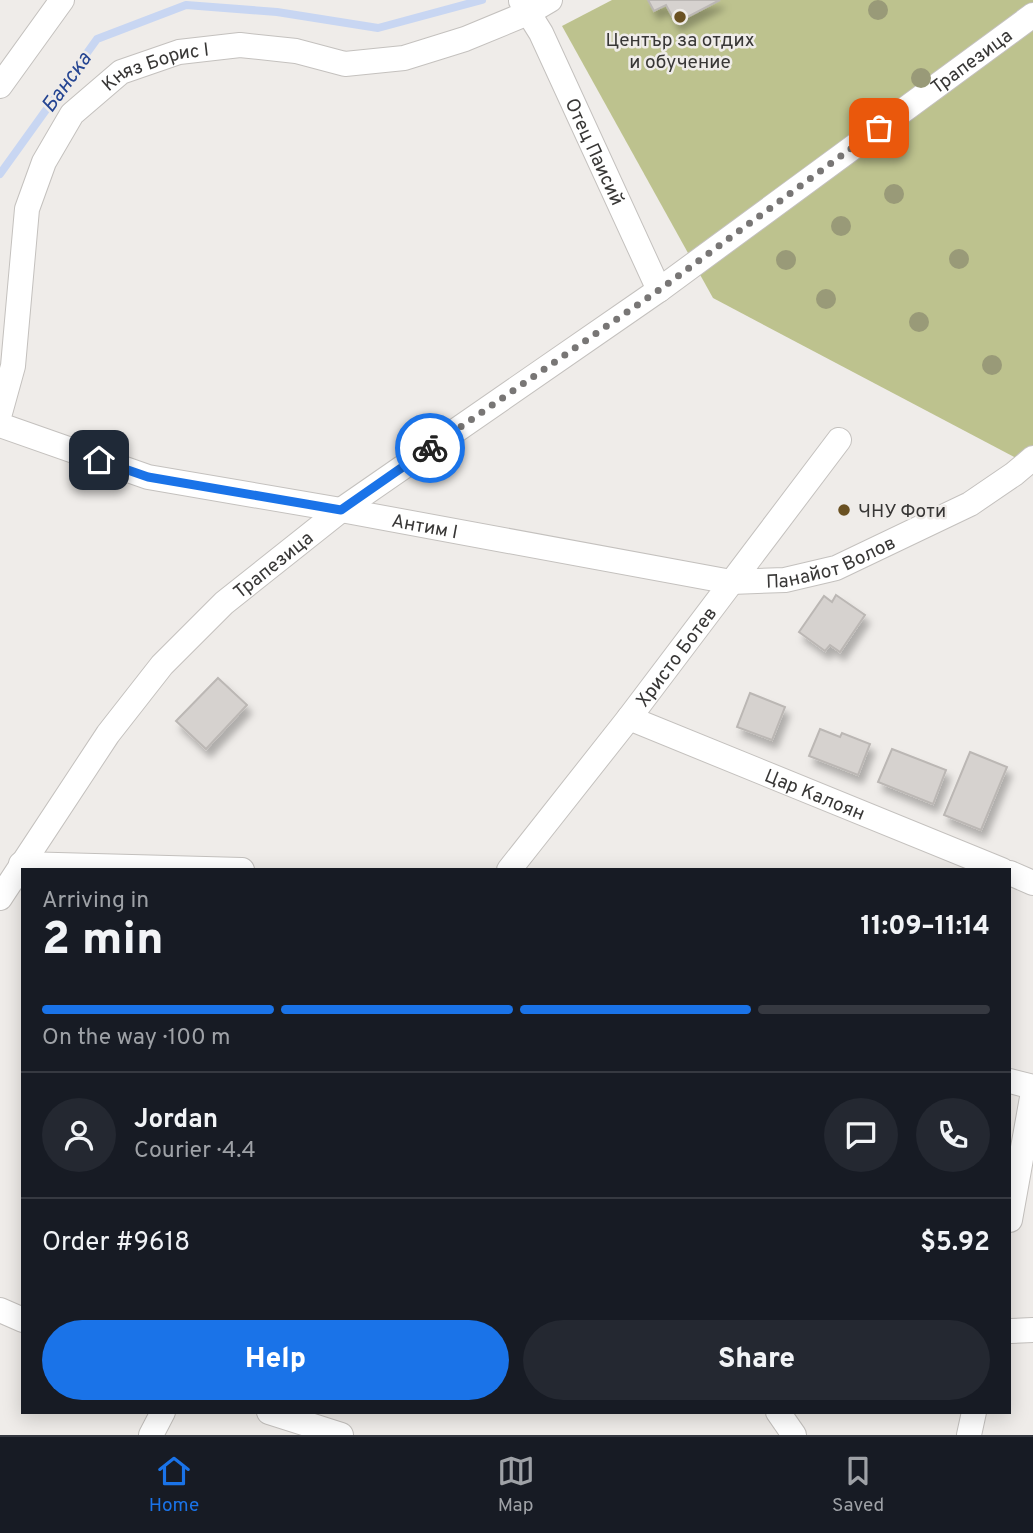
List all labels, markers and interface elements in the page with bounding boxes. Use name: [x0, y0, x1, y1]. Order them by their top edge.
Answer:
marker: Център за отдих и обучение: [672, 9, 688, 25]
street label: Трапезица: [927, 24, 1018, 100]
place label: Център за отдих и обучение: [605, 29, 755, 75]
street label: Княз Борис I: [97, 39, 211, 97]
water label: Банска: [36, 47, 98, 119]
street label: Отец Паисий: [559, 95, 629, 210]
pin: [849, 98, 909, 158]
icon: bag: [860, 109, 898, 147]
courier: [395, 413, 465, 483]
icon: bike: [411, 429, 449, 467]
pin: [69, 430, 129, 490]
icon: home: [80, 441, 118, 479]
place label: ЧНУ Фоти: [858, 500, 946, 524]
marker: ЧНУ Фоти: [836, 502, 852, 518]
street label: Антим I: [389, 510, 460, 545]
street label: Трапезица: [229, 527, 319, 605]
street label: Панайот Волов: [766, 531, 900, 595]
street label: Христо Ботев: [632, 602, 723, 713]
street label: Цар Калоян: [761, 765, 868, 827]
text: Arriving in: [42, 887, 149, 916]
text: 11:09–11:14: [860, 911, 990, 944]
text: 2 min: [42, 912, 164, 971]
text: On the way · 100 m: [42, 1024, 231, 1053]
button: person: [42, 1098, 116, 1172]
button: chat: [824, 1098, 898, 1172]
button: phone: [916, 1098, 990, 1172]
text: Jordan: [134, 1104, 218, 1137]
text: Courier · 4.4: [134, 1137, 256, 1166]
text: Order #9618: [42, 1227, 190, 1260]
text: $5.92: [920, 1227, 990, 1260]
button: Help: [42, 1320, 509, 1400]
button: Share: [523, 1320, 990, 1400]
tab: Home: [149, 1452, 199, 1518]
tab: Map: [497, 1452, 535, 1518]
tab: Saved: [832, 1452, 884, 1518]

